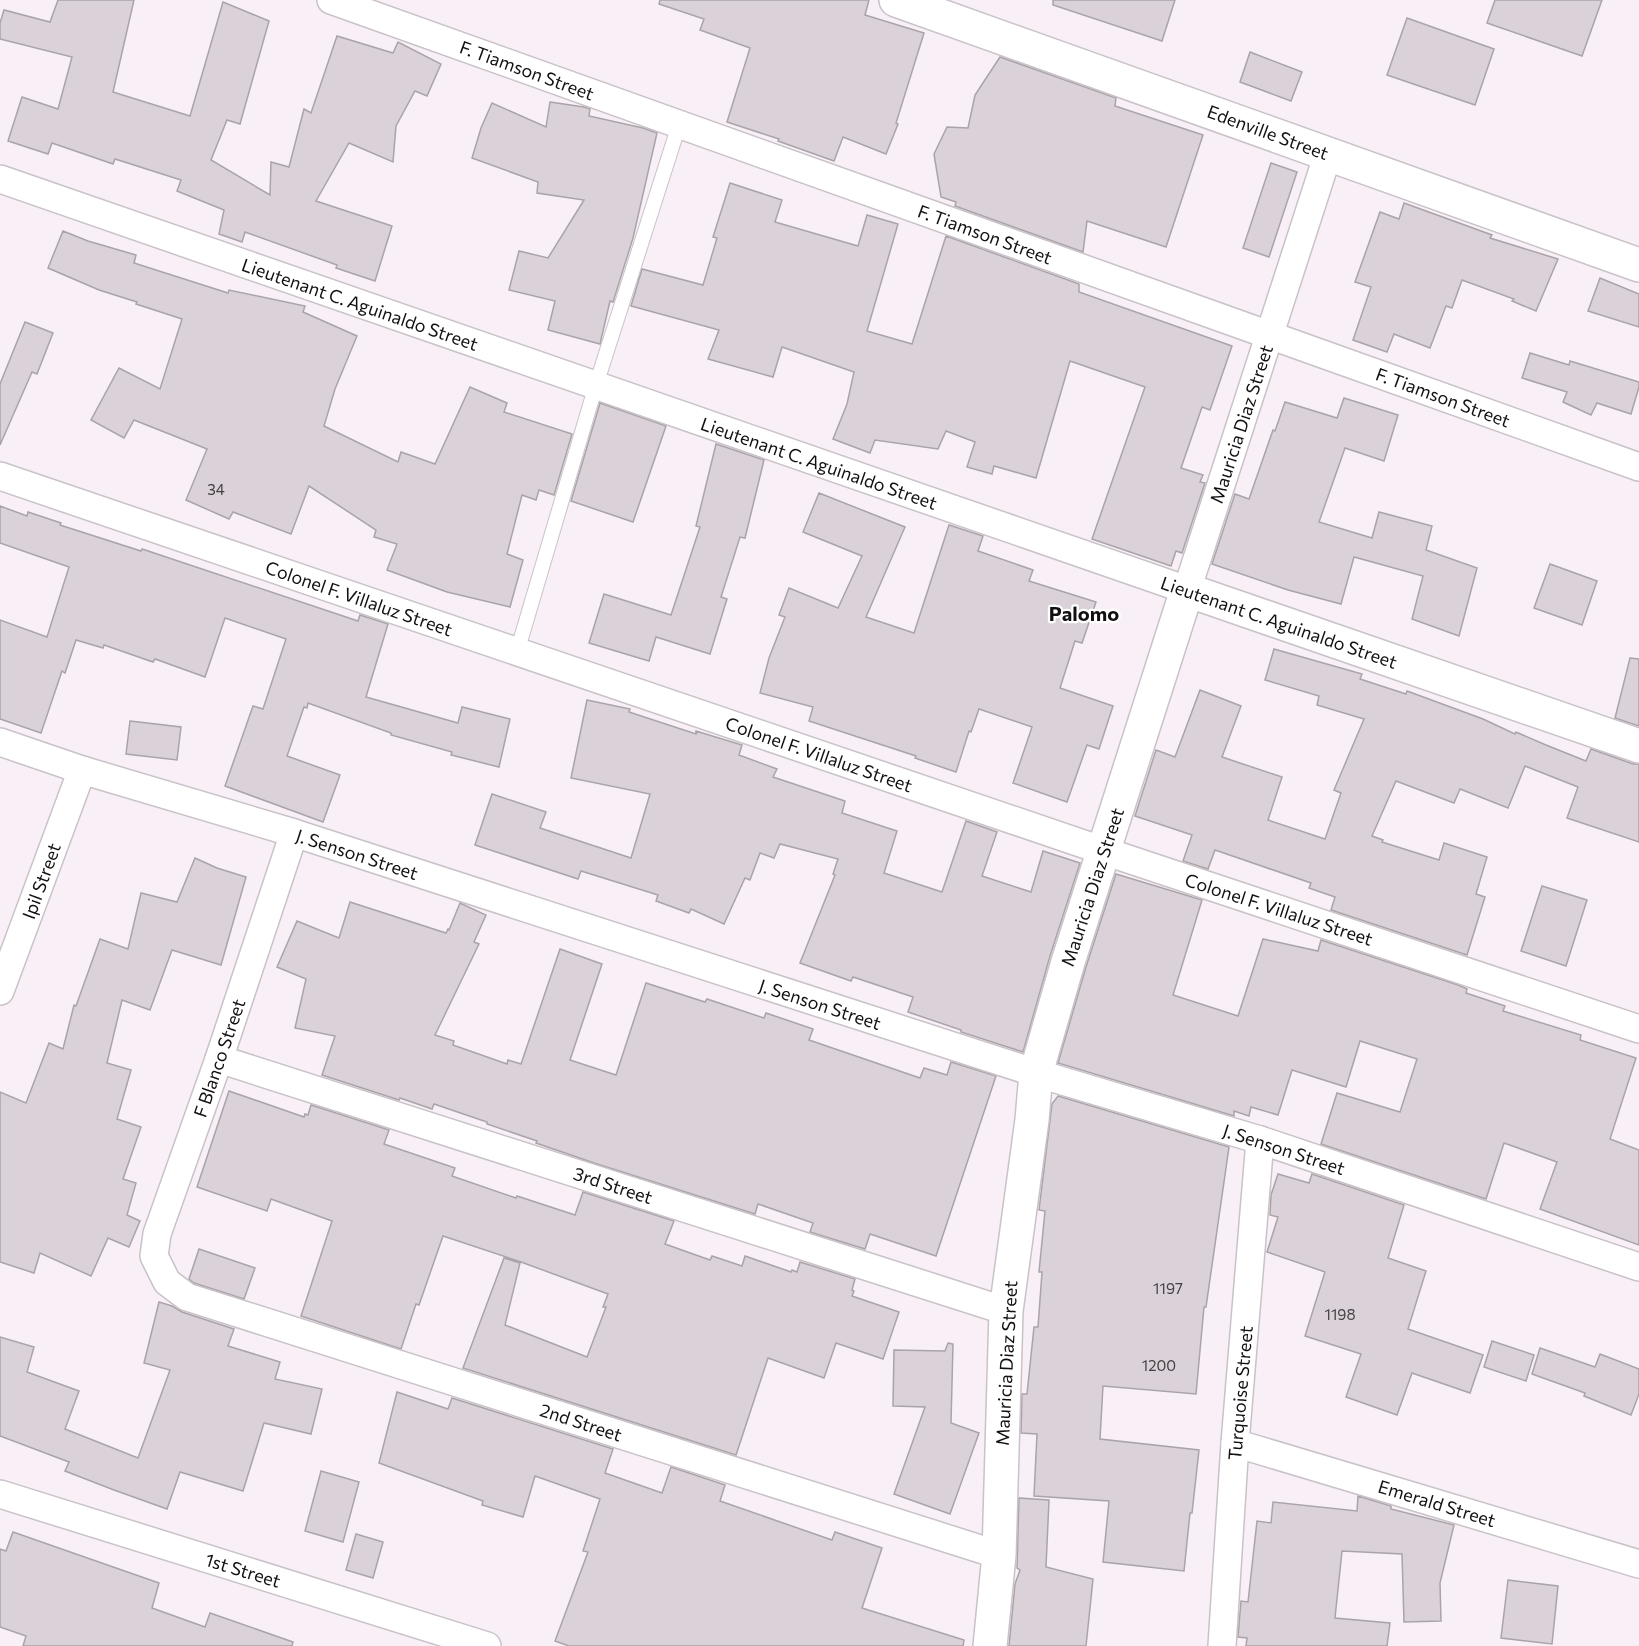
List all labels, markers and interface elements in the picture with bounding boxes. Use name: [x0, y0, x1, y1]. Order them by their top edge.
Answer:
street label: F. Tiamson Street: [457, 35, 597, 105]
street label: Edenville Street: [1204, 100, 1332, 164]
street label: F. Tiamson Street: [915, 199, 1055, 269]
street label: Lieutenant C. Aguinaldo Street: [239, 253, 481, 355]
street label: Mauricia Diaz Street: [1205, 342, 1277, 506]
street label: F. Tiamson Street: [1373, 362, 1513, 432]
street label: Lieutenant C. Aguinaldo Street: [698, 412, 940, 514]
house number: 34: [207, 480, 225, 498]
street label: Colonel F. Villaluz Street: [263, 556, 455, 640]
street label: Lieutenant C. Aguinaldo Street: [1158, 571, 1400, 673]
district label: Palomo: [1049, 601, 1119, 625]
street label: Colonel F. Villaluz Street: [723, 712, 915, 796]
street label: Mauricia Diaz Street: [1056, 805, 1128, 969]
street label: J. Senson Street: [293, 824, 421, 884]
street label: Ipil Street: [17, 840, 65, 922]
street label: Colonel F. Villaluz Street: [1182, 868, 1376, 950]
street label: J. Senson Street: [756, 974, 884, 1034]
street label: F Blanco Street: [188, 996, 250, 1120]
street label: J. Senson Street: [1220, 1119, 1348, 1179]
street label: 3rd Street: [571, 1162, 655, 1208]
house number: 1197: [1153, 1279, 1183, 1297]
street label: Mauricia Diaz Street: [991, 1280, 1021, 1446]
house number: 1198: [1324, 1305, 1356, 1323]
street label: Turquoise Street: [1223, 1325, 1257, 1461]
house number: 1200: [1142, 1356, 1176, 1374]
street label: 2nd Street: [537, 1398, 625, 1446]
street label: Emerald Street: [1376, 1475, 1498, 1531]
street label: 1st Street: [203, 1548, 283, 1592]

